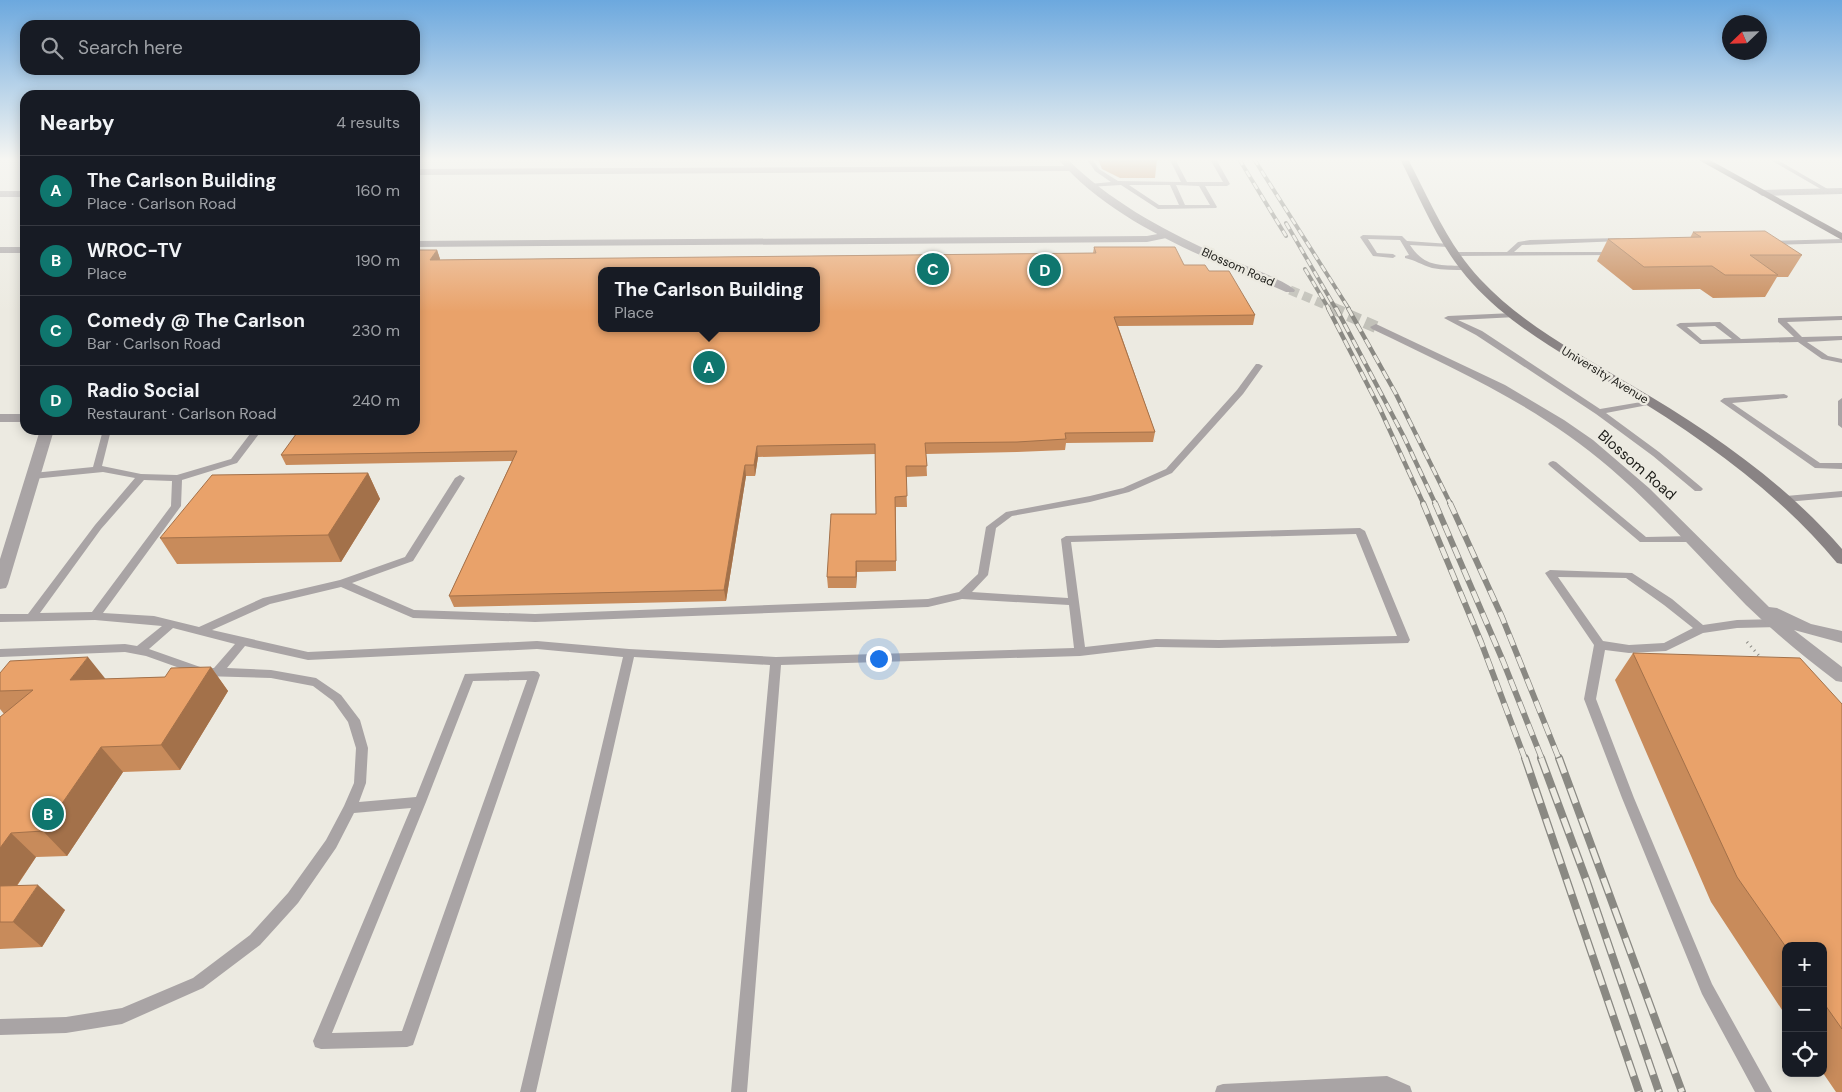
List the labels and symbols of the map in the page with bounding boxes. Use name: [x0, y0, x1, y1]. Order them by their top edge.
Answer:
north arrow: [1722, 15, 1767, 60]
street label: Blossom Road: [1199, 244, 1277, 290]
pin: C: [917, 250, 949, 288]
pin: D: [1029, 251, 1061, 289]
street label: University Avenue: [1558, 343, 1652, 407]
pin: A: [693, 348, 725, 386]
street label: Blossom Road: [1594, 425, 1680, 505]
your location: [866, 646, 892, 672]
pin: B: [32, 795, 64, 833]

